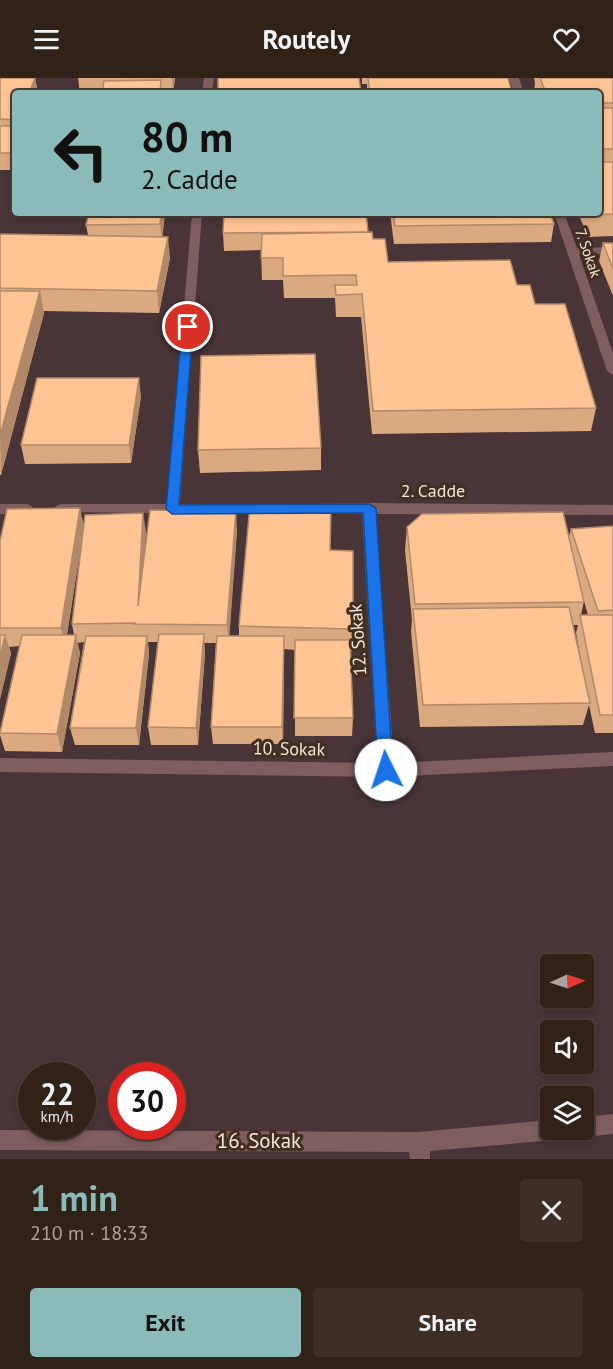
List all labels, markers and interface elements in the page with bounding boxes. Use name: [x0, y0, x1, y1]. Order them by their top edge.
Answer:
text: Routely: [263, 22, 350, 56]
icon: menu: [30, 23, 63, 56]
icon: heart: [550, 23, 583, 56]
text: 80 m: [141, 109, 233, 164]
icon: left: [42, 114, 120, 192]
text: 2. Cadde: [141, 162, 238, 196]
street label: 7. Sokak: [571, 226, 606, 281]
pin: [162, 301, 213, 352]
icon: arrive: [171, 310, 204, 343]
street label: 2. Cadde: [401, 479, 465, 502]
street label: 12. Sokak: [343, 603, 371, 677]
street label: 10. Sokak: [253, 736, 326, 761]
position arrow: [354, 738, 418, 802]
north arrow: [540, 954, 594, 1008]
map controls: [540, 954, 594, 1140]
button: sound: [540, 1020, 594, 1074]
speed limit sign: 30: [108, 1062, 186, 1140]
text: 22: [40, 1074, 74, 1113]
button: layers: [540, 1086, 594, 1140]
text: km/h: [41, 1107, 73, 1126]
street label: 16. Sokak: [217, 1127, 301, 1154]
text: 1 min: [30, 1174, 118, 1221]
button: close: [520, 1179, 583, 1242]
text: 210 m · 18:33: [30, 1220, 148, 1246]
button: Exit: [30, 1288, 301, 1357]
button: Share: [313, 1288, 583, 1357]

